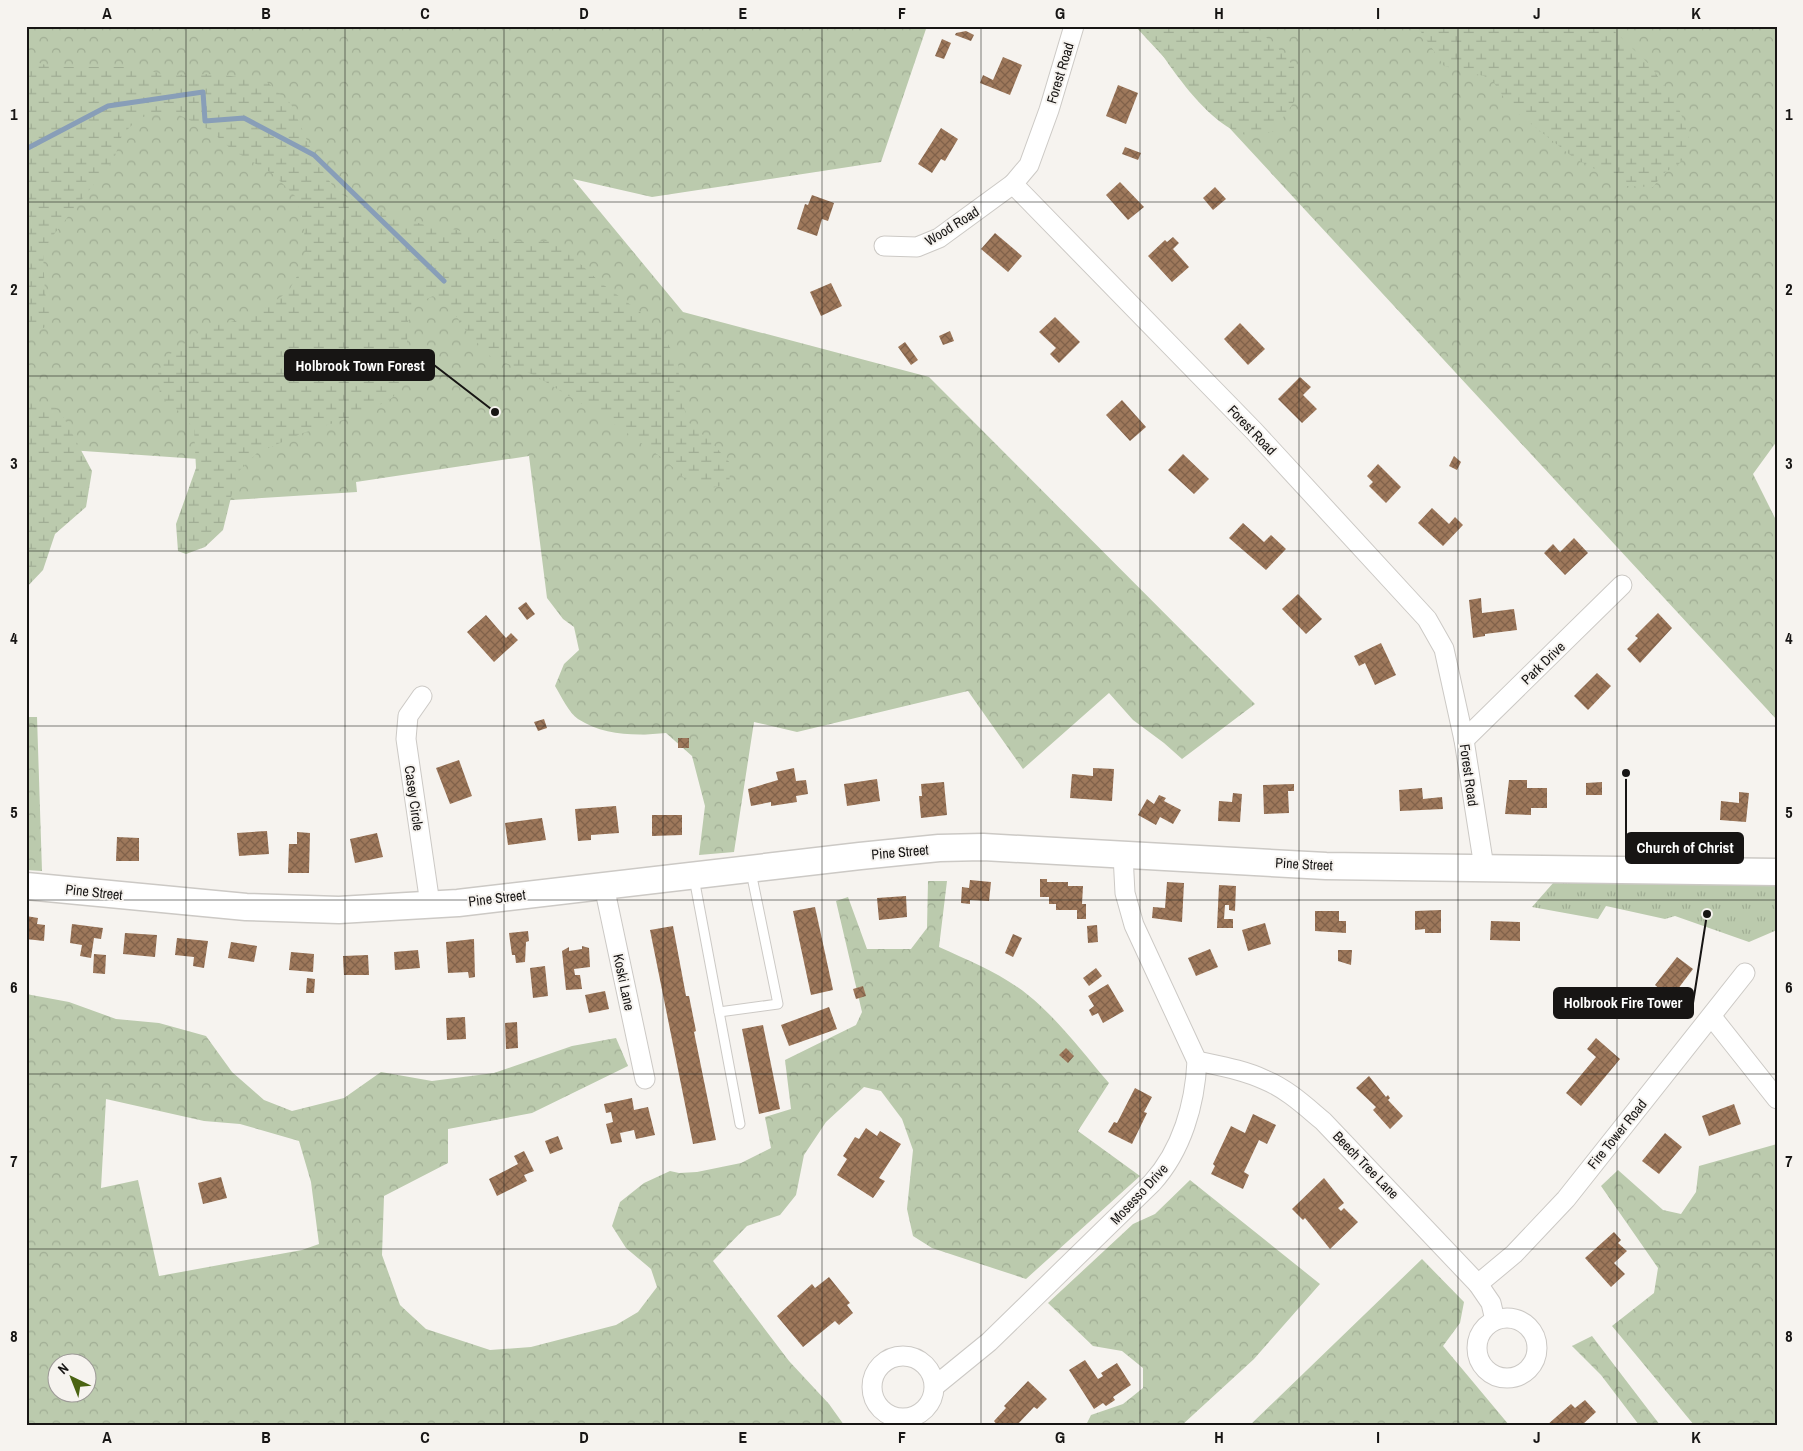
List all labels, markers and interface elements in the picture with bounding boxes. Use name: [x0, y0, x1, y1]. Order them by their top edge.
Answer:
text: A: [102, 2, 112, 24]
text: B: [261, 2, 271, 24]
text: C: [420, 2, 430, 24]
text: D: [579, 2, 589, 24]
text: E: [739, 2, 748, 24]
text: F: [898, 2, 906, 24]
text: G: [1055, 2, 1065, 24]
text: H: [1214, 2, 1224, 24]
text: I: [1376, 2, 1380, 24]
text: J: [1533, 2, 1541, 24]
text: K: [1691, 2, 1701, 24]
street label: Forest Road: [1042, 40, 1078, 106]
text: 1: [10, 103, 18, 125]
text: 1: [1785, 103, 1793, 125]
street label: Wood Road: [922, 202, 982, 250]
text: 2: [10, 278, 18, 300]
text: 2: [1785, 278, 1793, 300]
callout: Holbrook Town Forest: [285, 350, 434, 380]
text: Holbrook Town Forest: [295, 355, 425, 376]
street label: Forest Road: [1224, 401, 1280, 459]
text: 3: [10, 452, 18, 474]
text: 3: [1785, 452, 1793, 474]
text: 4: [10, 627, 18, 649]
text: 4: [1785, 627, 1793, 649]
street label: Park Drive: [1517, 638, 1569, 688]
street label: Forest Road: [1456, 743, 1482, 807]
street label: Casey Circle: [401, 764, 427, 832]
text: 5: [10, 801, 18, 823]
text: 5: [1785, 801, 1793, 823]
callout: Church of Christ: [1626, 833, 1743, 863]
text: Church of Christ: [1636, 837, 1734, 858]
street label: Pine Street: [871, 841, 929, 863]
street label: Pine Street: [1275, 854, 1333, 874]
street label: Pine Street: [64, 880, 124, 904]
street label: Pine Street: [467, 886, 527, 910]
street label: Koski Lane: [609, 952, 639, 1012]
text: 6: [10, 976, 18, 998]
text: 6: [1785, 976, 1793, 998]
callout: Holbrook Fire Tower: [1554, 988, 1693, 1018]
text: Holbrook Fire Tower: [1564, 992, 1683, 1013]
street label: Fire Tower Road: [1583, 1095, 1651, 1173]
street label: Beech Tree Lane: [1329, 1127, 1403, 1203]
text: 7: [10, 1150, 18, 1172]
text: 7: [1785, 1150, 1793, 1172]
street label: Mosesso Drive: [1106, 1160, 1172, 1228]
text: 8: [10, 1325, 18, 1347]
text: 8: [1785, 1325, 1793, 1347]
north arrow: [48, 1354, 98, 1404]
text: N: [54, 1359, 72, 1378]
text: A: [102, 1426, 112, 1448]
text: B: [261, 1426, 271, 1448]
text: C: [420, 1426, 430, 1448]
text: D: [579, 1426, 589, 1448]
text: E: [739, 1426, 748, 1448]
text: F: [898, 1426, 906, 1448]
text: G: [1055, 1426, 1065, 1448]
text: H: [1214, 1426, 1224, 1448]
text: I: [1376, 1426, 1380, 1448]
text: J: [1533, 1426, 1541, 1448]
text: K: [1691, 1426, 1701, 1448]

